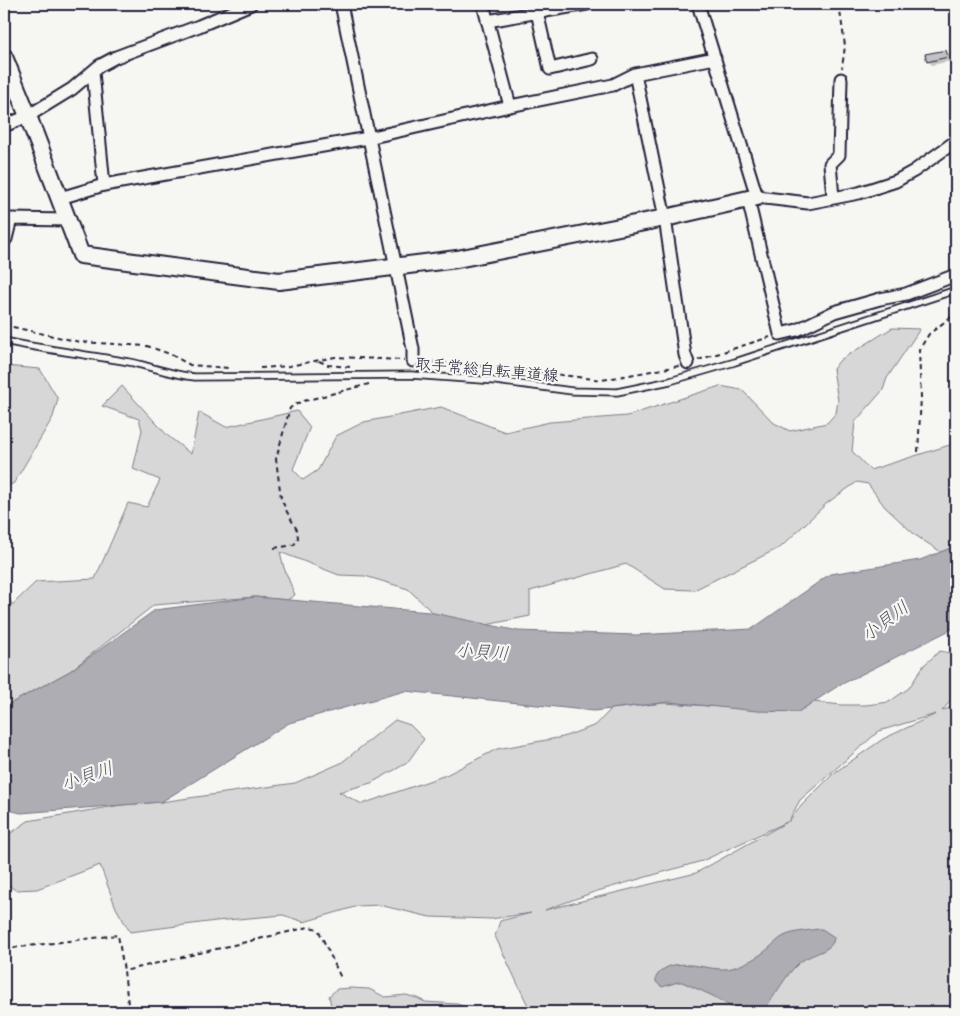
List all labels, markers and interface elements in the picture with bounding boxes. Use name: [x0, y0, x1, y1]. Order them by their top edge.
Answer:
street label: 取手常総自転車道線: [414, 349, 560, 390]
water label: 小貝川: [854, 592, 916, 650]
water label: 小貝川: [454, 634, 510, 670]
water label: 小貝川: [56, 752, 118, 800]

